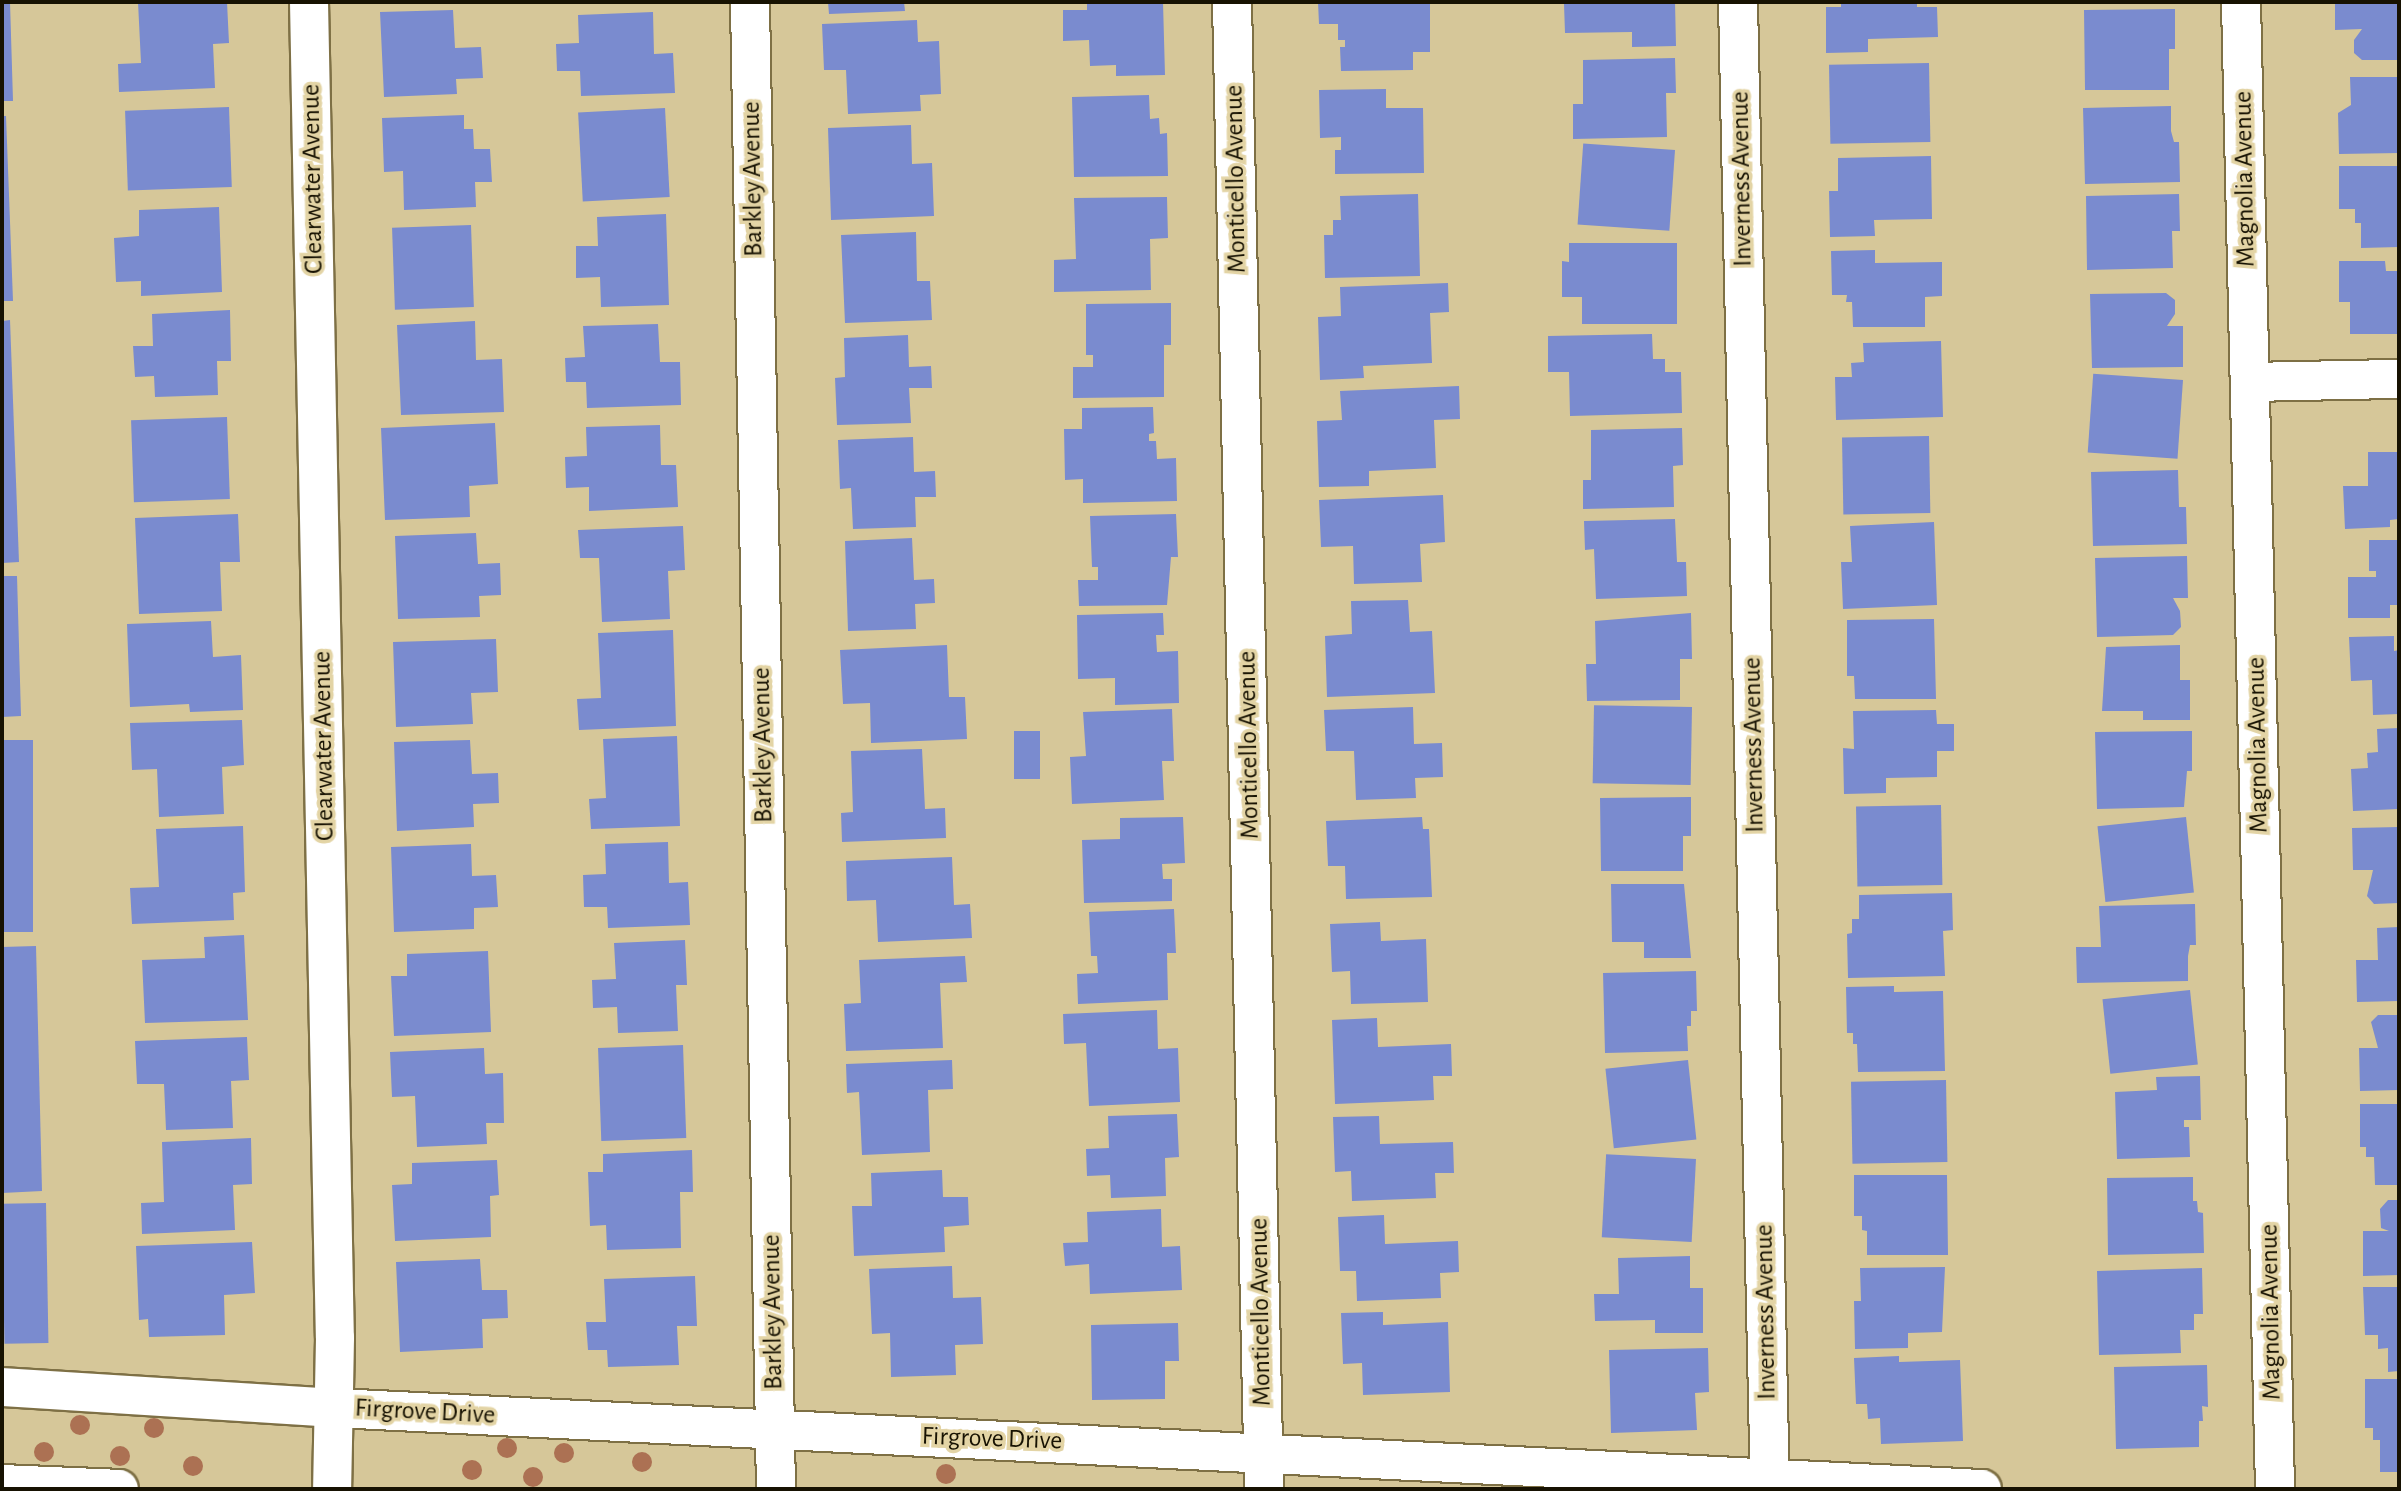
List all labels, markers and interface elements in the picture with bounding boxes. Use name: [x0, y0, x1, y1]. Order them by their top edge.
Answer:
street label: Clearwater Avenue: [296, 84, 330, 274]
street label: Monticello Avenue: [1219, 85, 1253, 273]
street label: Inverness Avenue: [1725, 91, 1759, 267]
street label: Magnolia Avenue: [2228, 91, 2262, 267]
street label: Barkley Avenue: [736, 101, 770, 257]
street label: Clearwater Avenue: [307, 651, 341, 841]
street label: Monticello Avenue: [1232, 651, 1266, 839]
street label: Inverness Avenue: [1737, 657, 1771, 833]
street label: Magnolia Avenue: [2241, 657, 2275, 833]
street label: Barkley Avenue: [746, 667, 780, 823]
street label: Monticello Avenue: [1244, 1218, 1278, 1406]
street label: Inverness Avenue: [1749, 1224, 1783, 1400]
street label: Magnolia Avenue: [2254, 1224, 2288, 1400]
street label: Barkley Avenue: [756, 1234, 790, 1390]
street label: Firgrove Drive: [354, 1393, 496, 1431]
street label: Firgrove Drive: [921, 1421, 1063, 1457]

